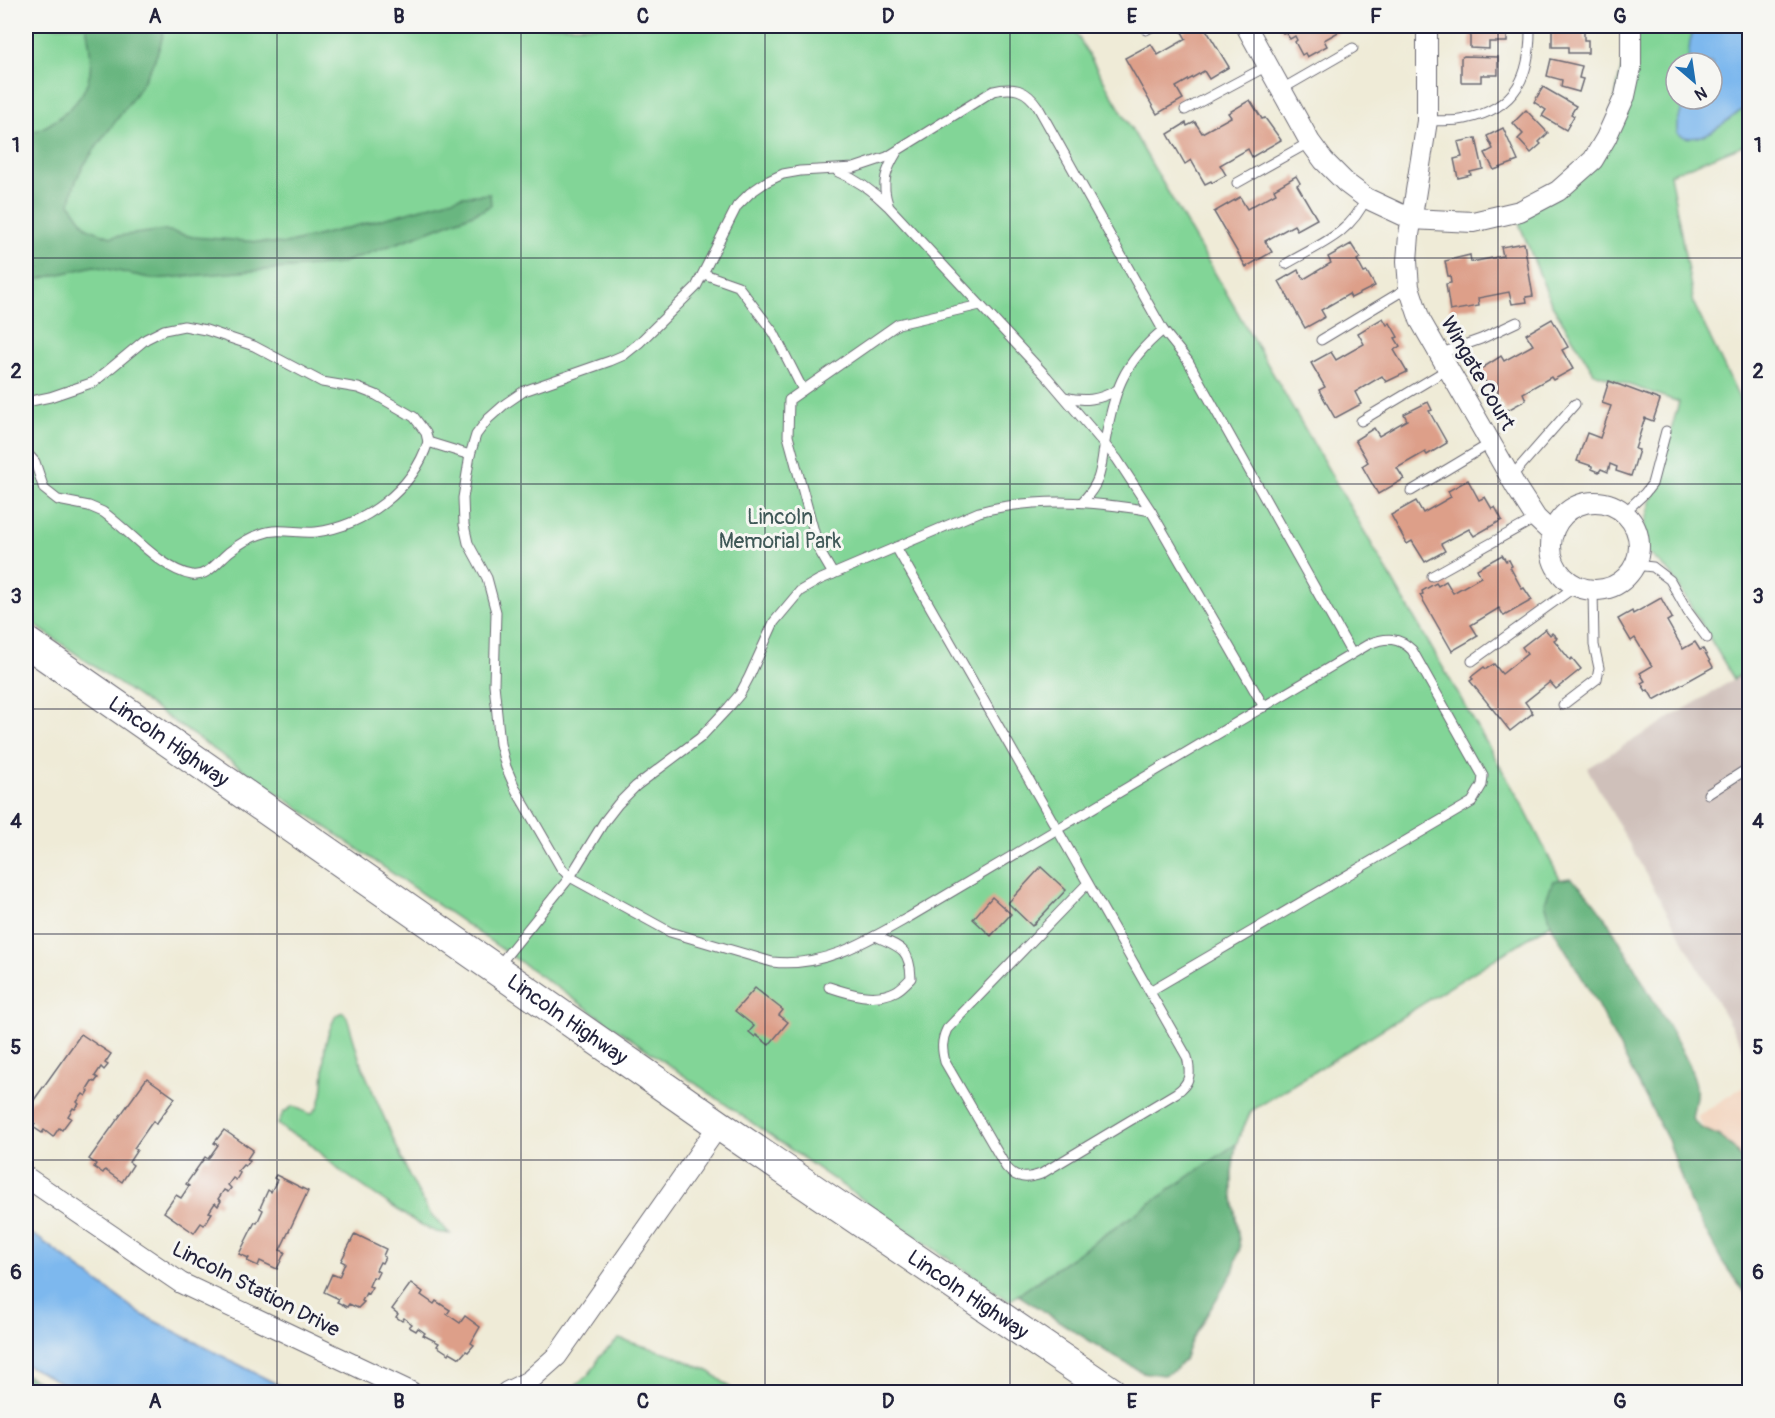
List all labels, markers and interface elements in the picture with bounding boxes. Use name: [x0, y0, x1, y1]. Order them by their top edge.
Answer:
text: A: [149, 4, 162, 29]
text: B: [393, 4, 405, 29]
text: C: [637, 4, 649, 29]
text: D: [882, 4, 895, 29]
text: E: [1127, 4, 1138, 29]
text: F: [1370, 4, 1382, 29]
text: G: [1613, 4, 1627, 29]
north arrow: [1664, 51, 1724, 111]
text: N: [1691, 82, 1710, 105]
text: 1: [12, 133, 20, 158]
text: 1: [1754, 133, 1762, 158]
street label: Wingate Court: [1434, 311, 1521, 436]
text: 2: [10, 359, 22, 384]
text: 2: [1752, 359, 1764, 384]
park label: Lincoln Memorial Park: [719, 504, 841, 555]
text: 3: [10, 584, 22, 609]
text: 3: [1752, 584, 1764, 609]
street label: Lincoln Highway: [103, 690, 234, 793]
text: 4: [10, 809, 22, 834]
text: 4: [1752, 809, 1764, 834]
street label: Lincoln Highway: [501, 968, 633, 1071]
text: 5: [11, 1035, 22, 1060]
text: 5: [1753, 1035, 1764, 1060]
street label: Lincoln Station Drive: [167, 1235, 345, 1344]
street label: Lincoln Highway: [902, 1244, 1034, 1346]
text: 6: [10, 1260, 22, 1285]
text: 6: [1752, 1260, 1764, 1285]
text: A: [149, 1389, 162, 1414]
text: B: [393, 1389, 405, 1414]
text: C: [637, 1389, 649, 1414]
text: D: [882, 1389, 895, 1414]
text: E: [1127, 1389, 1138, 1414]
text: F: [1370, 1389, 1382, 1414]
text: G: [1613, 1389, 1627, 1414]

